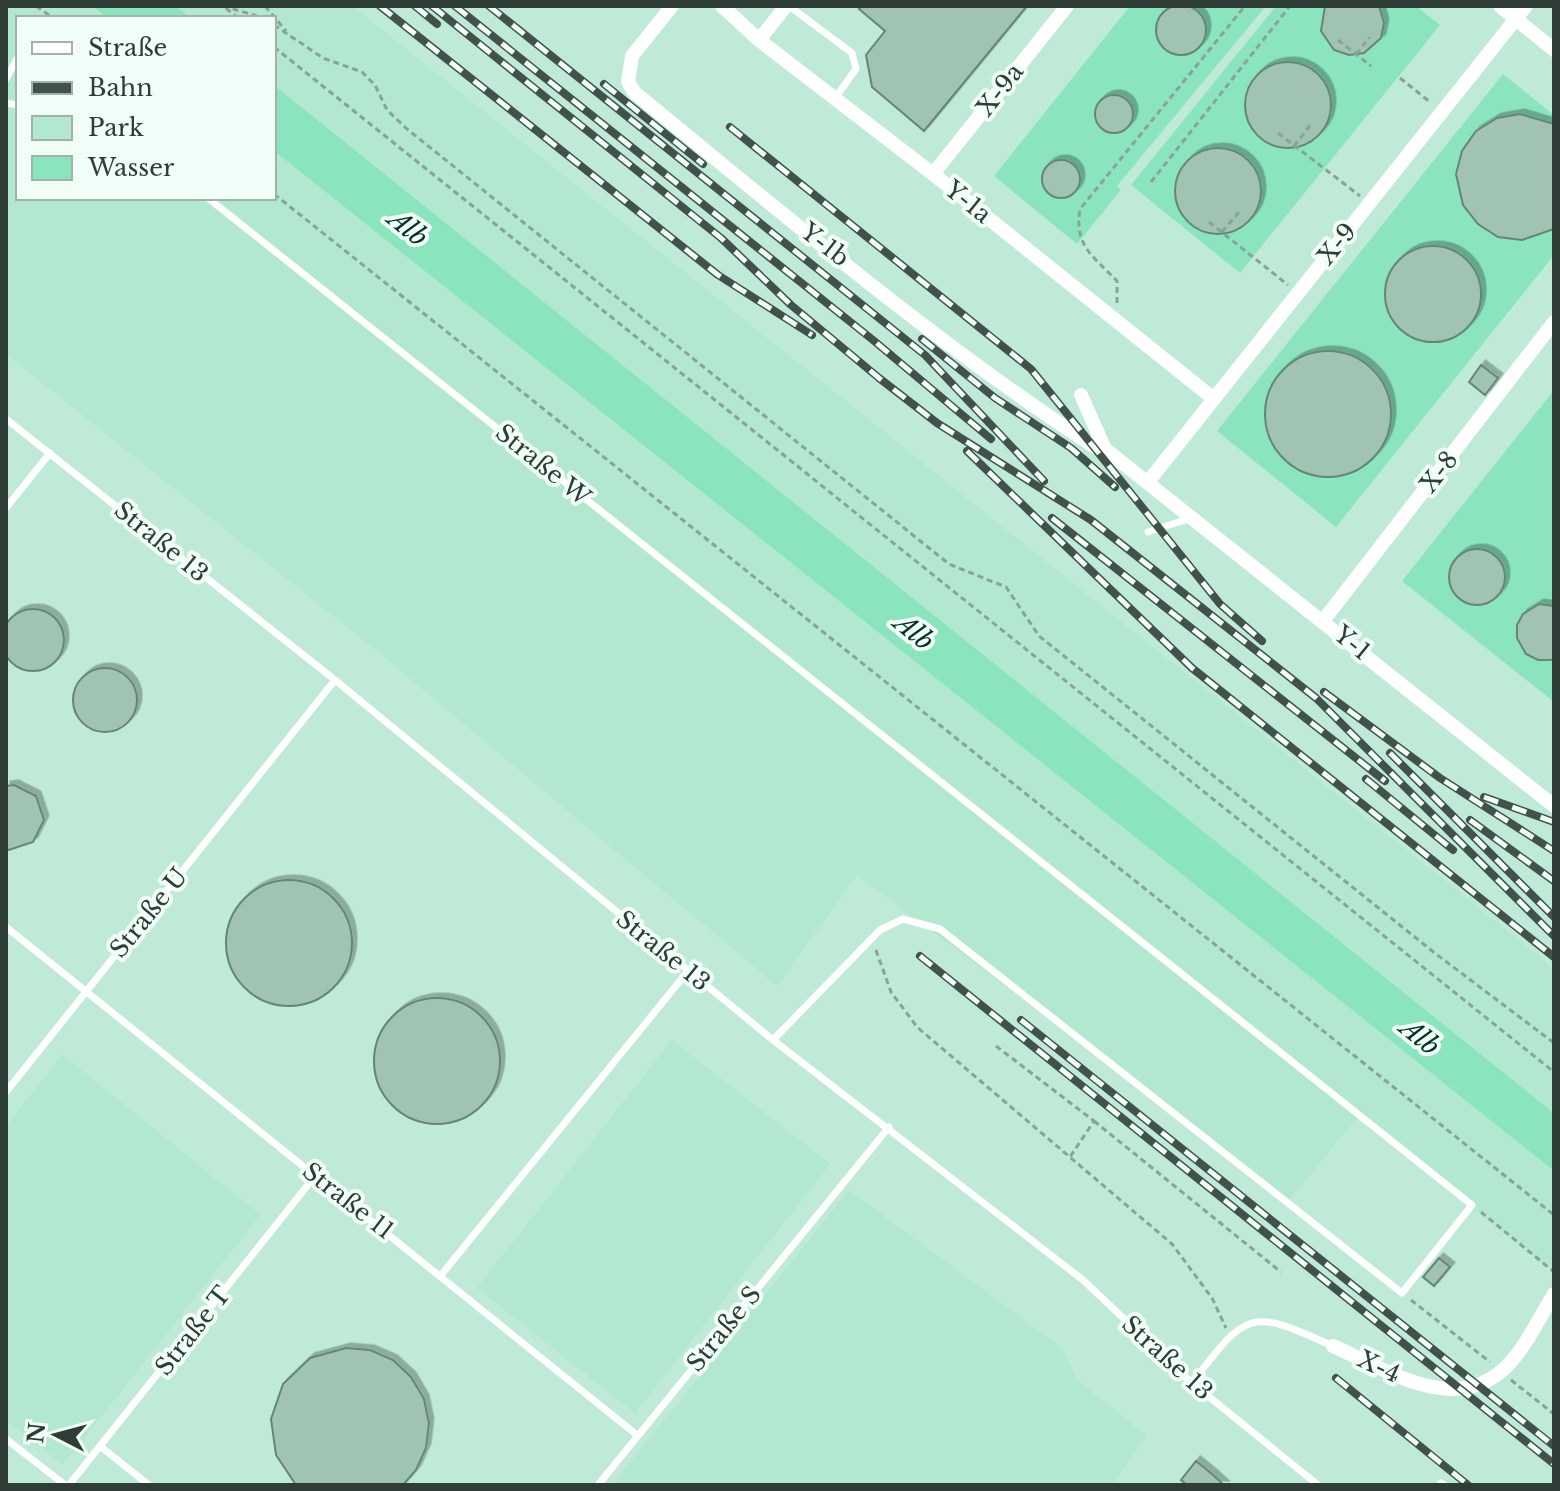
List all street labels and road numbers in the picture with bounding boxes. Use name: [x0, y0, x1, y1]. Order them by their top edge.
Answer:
street label: X-9a: [970, 57, 1029, 122]
street label: Y-1a: [939, 174, 998, 229]
street label: Y-1b: [795, 216, 855, 273]
street label: X-9: [1311, 217, 1362, 270]
street label: Straße W: [490, 418, 597, 512]
street label: X-8: [1414, 445, 1464, 498]
street label: Straße 13: [109, 495, 214, 588]
street label: Y-1: [1328, 619, 1376, 666]
street label: Straße U: [104, 862, 194, 963]
street label: Straße 13: [611, 904, 716, 997]
street label: Straße 11: [297, 1156, 400, 1245]
street label: Straße T: [149, 1280, 236, 1381]
street label: Straße S: [680, 1280, 767, 1377]
street label: Straße 13: [1116, 1309, 1219, 1406]
street label: X-4: [1353, 1344, 1405, 1389]

